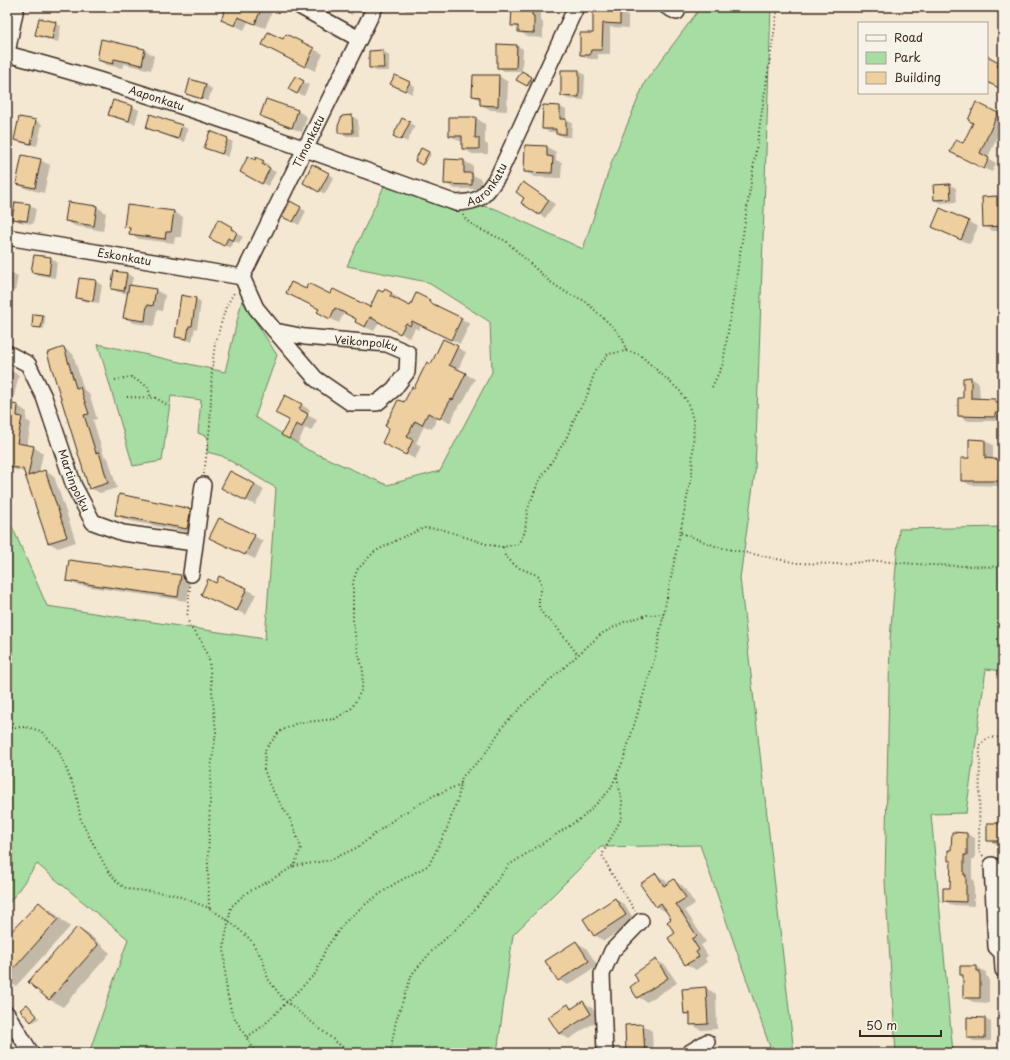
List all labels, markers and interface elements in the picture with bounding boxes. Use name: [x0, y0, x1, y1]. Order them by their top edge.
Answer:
legend: [858, 22, 988, 94]
text: Road: [894, 28, 923, 46]
text: Park: [894, 48, 921, 66]
text: Building: [894, 68, 941, 86]
street label: Aaponkatu: [127, 81, 187, 115]
street label: Timonkatu: [288, 112, 328, 171]
street label: Aaronkatu: [465, 160, 511, 210]
street label: Eskonkatu: [96, 244, 153, 269]
street label: Veikonpolku: [334, 331, 401, 356]
street label: Martinpolku: [54, 447, 95, 514]
scale bar: [860, 1012, 941, 1038]
text: 50 m: [866, 1016, 897, 1034]

